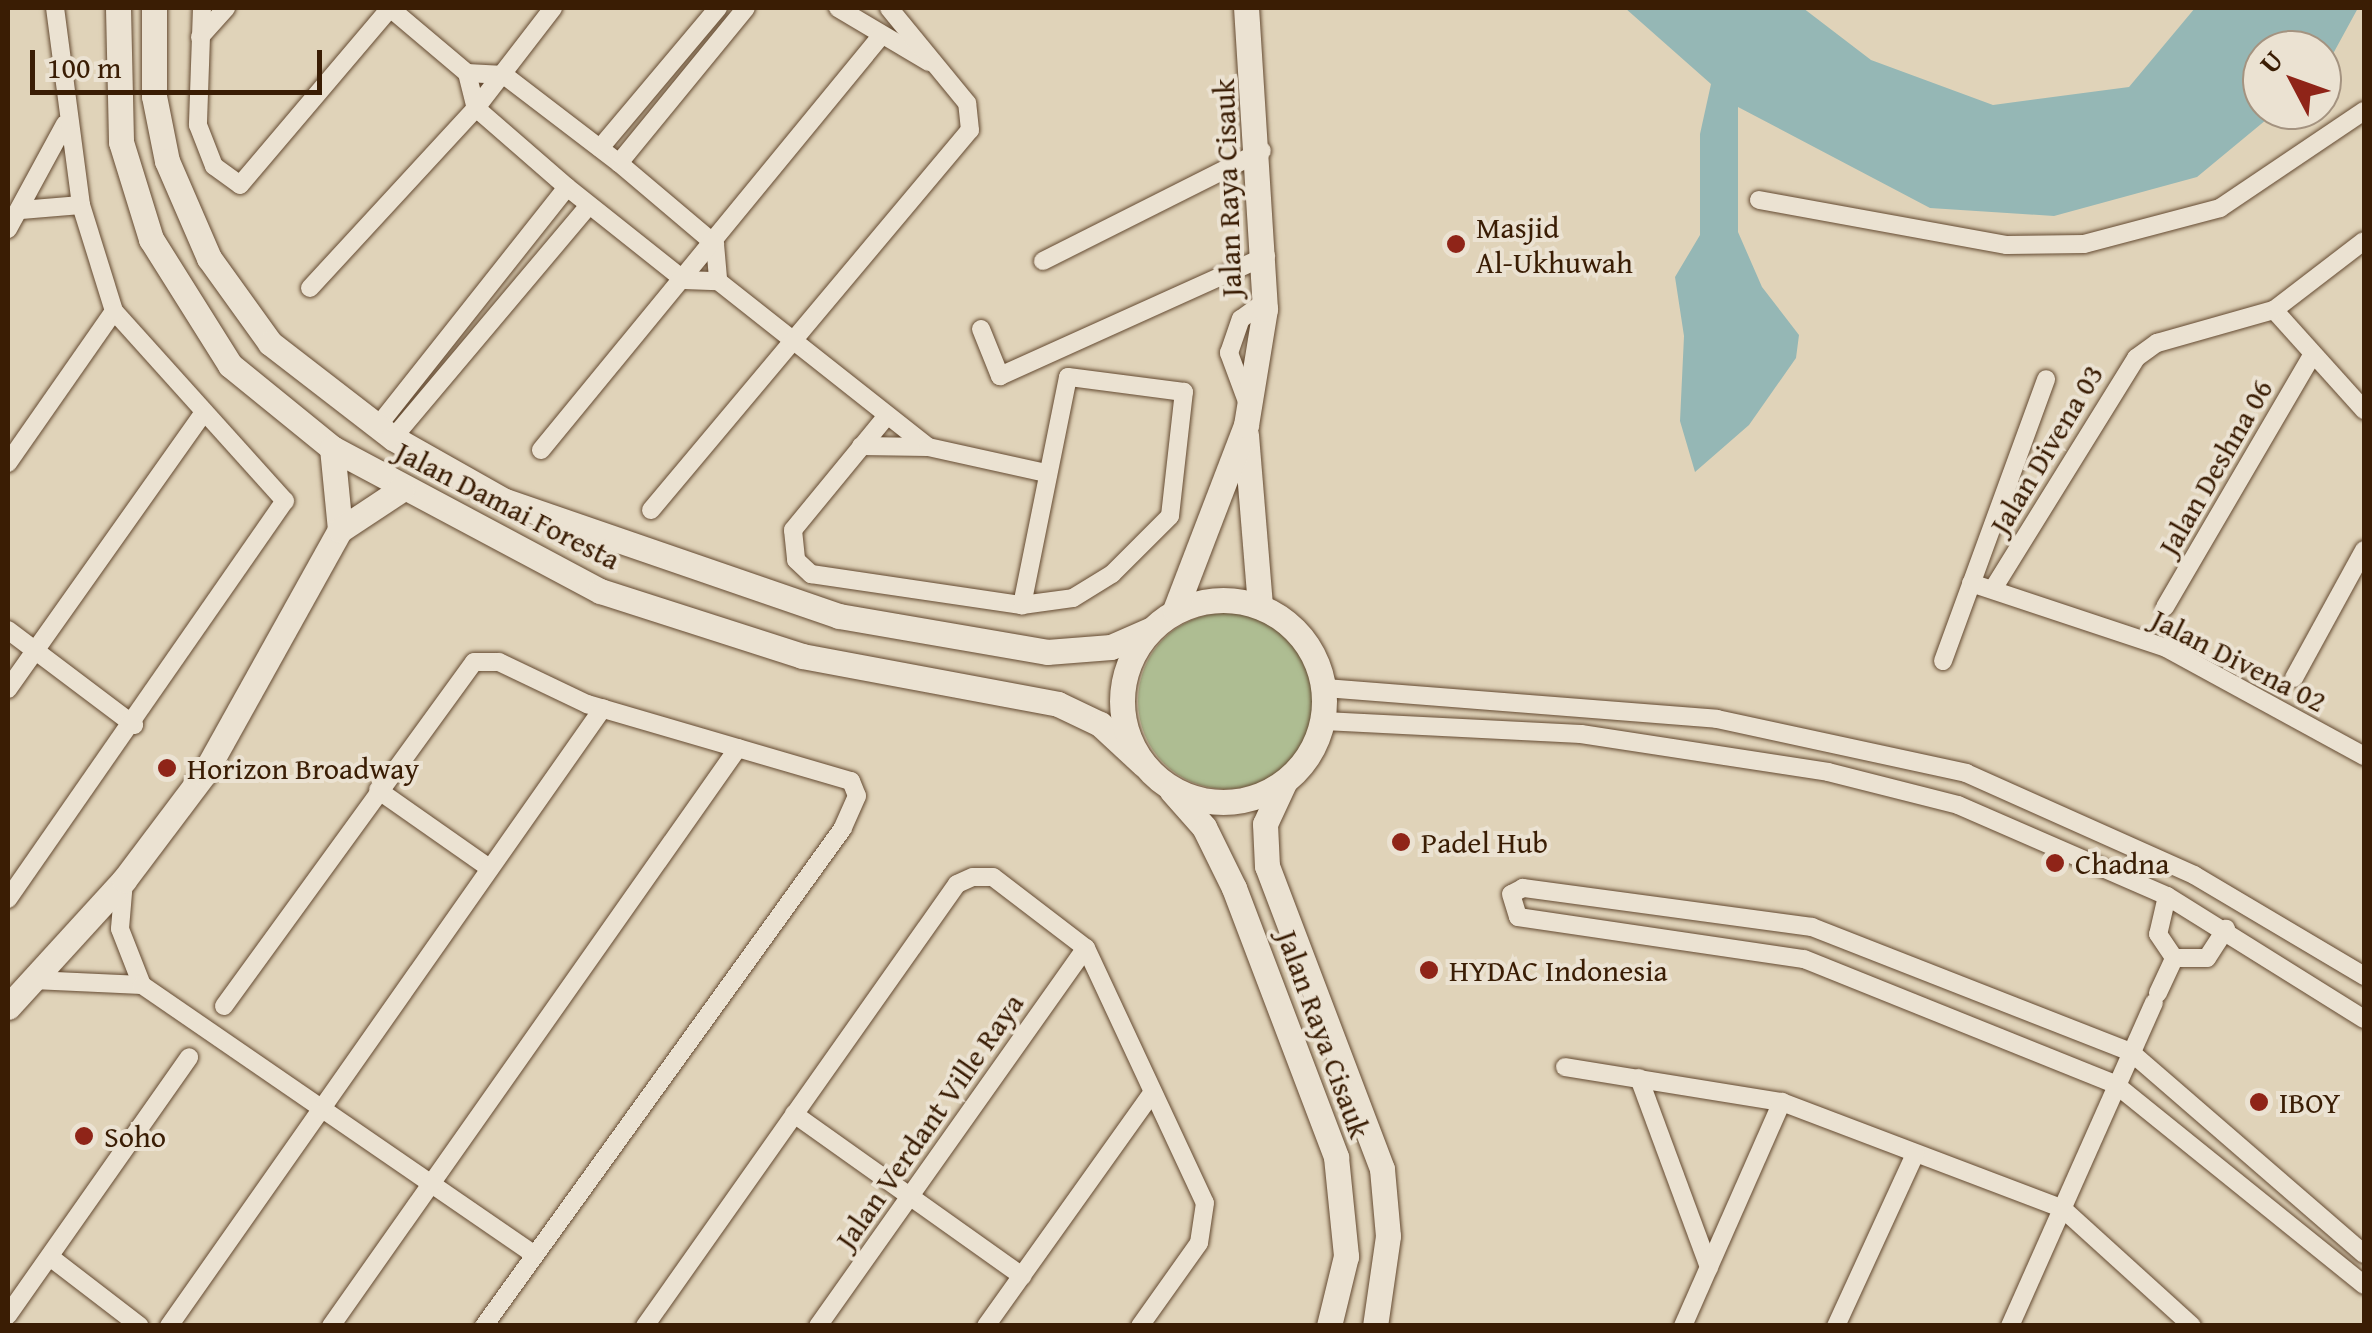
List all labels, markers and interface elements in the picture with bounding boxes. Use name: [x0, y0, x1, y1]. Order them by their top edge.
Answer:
scale bar: [35, 30, 328, 92]
north arrow: [2242, 30, 2342, 130]
text: U: [2249, 41, 2292, 82]
text: 100 m: [47, 45, 121, 89]
street label: Jalan Raya Cisauk: [1205, 78, 1249, 298]
place label: Masjid Al-Ukhuwah: [1476, 209, 1633, 280]
marker: Masjid Al-Ukhuwah: [1445, 233, 1467, 255]
street label: Jalan Divena 03: [1981, 358, 2111, 540]
street label: Jalan Deshna 06: [2150, 373, 2280, 561]
street label: Jalan Damai Foresta: [390, 433, 626, 577]
street label: Jalan Divena 02: [2146, 601, 2332, 719]
place label: Horizon Broadway: [187, 750, 419, 786]
marker: Horizon Broadway: [156, 757, 178, 779]
place label: Padel Hub: [1421, 824, 1548, 860]
marker: Padel Hub: [1390, 831, 1412, 853]
place label: Chadna: [2075, 845, 2169, 881]
marker: Chadna: [2044, 852, 2066, 874]
street label: Jalan Raya Cisauk: [1270, 925, 1378, 1143]
place label: HYDAC Indonesia: [1449, 952, 1668, 988]
marker: HYDAC Indonesia: [1418, 959, 1440, 981]
street label: Jalan Verdant Ville Raya: [827, 986, 1031, 1256]
place label: IBOY: [2279, 1084, 2341, 1120]
marker: IBOY: [2248, 1091, 2270, 1113]
place label: Soho: [104, 1118, 166, 1154]
marker: Soho: [73, 1125, 95, 1147]

